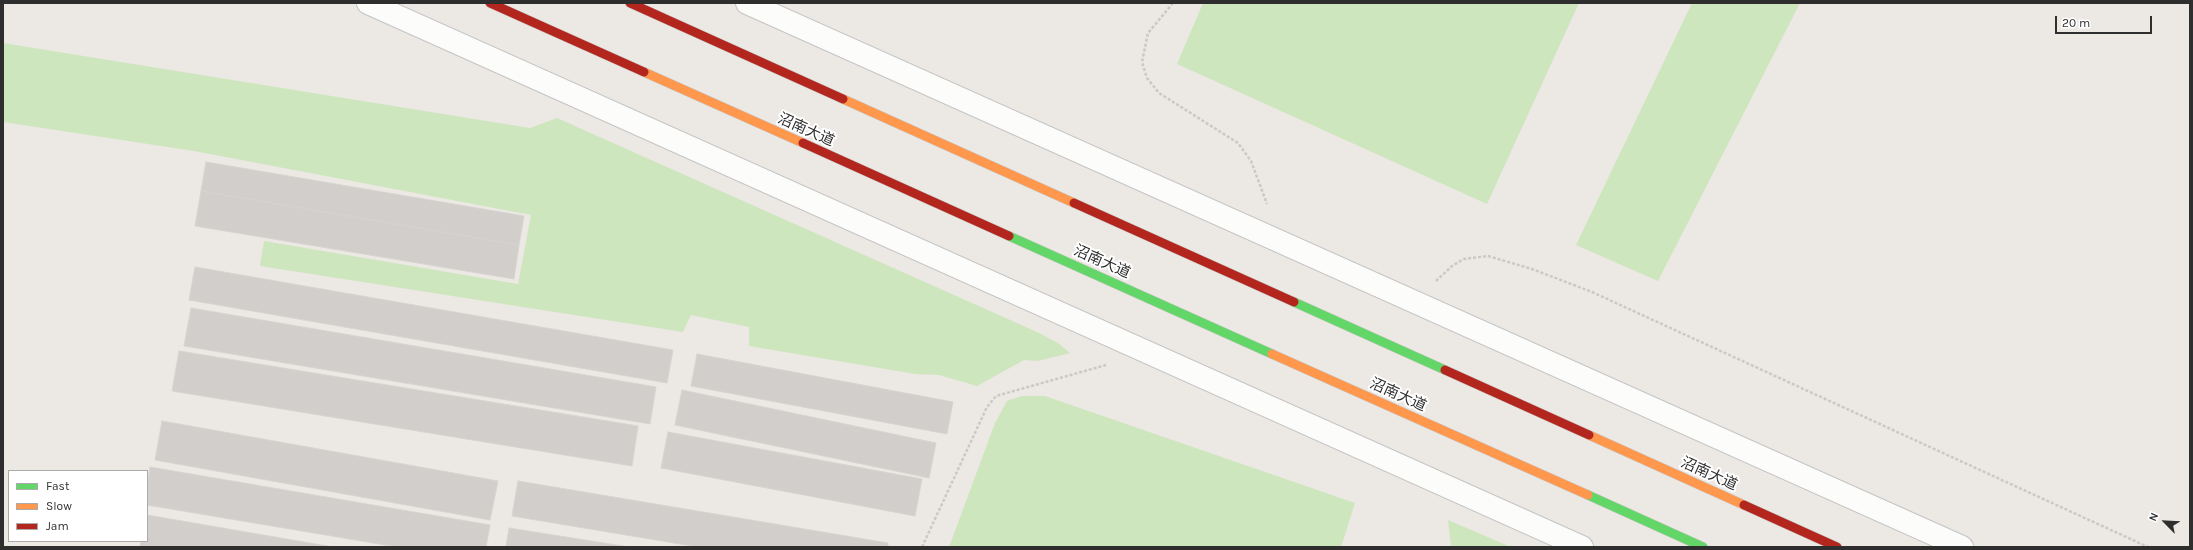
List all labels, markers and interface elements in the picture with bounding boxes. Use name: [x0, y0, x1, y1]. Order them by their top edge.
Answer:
scale bar: [2057, 8, 2154, 34]
text: 20 m: [2062, 16, 2090, 30]
street label: 沼南大道: [775, 110, 837, 150]
street label: 沼南大道: [1071, 242, 1133, 282]
street label: 沼南大道: [1367, 375, 1429, 415]
street label: 沼南大道: [1678, 454, 1740, 494]
legend: [8, 470, 148, 542]
text: Fast: [46, 479, 69, 493]
text: Slow: [46, 499, 72, 513]
north arrow: [2145, 502, 2185, 542]
text: N: [2146, 511, 2161, 523]
text: Jam: [46, 519, 69, 533]

